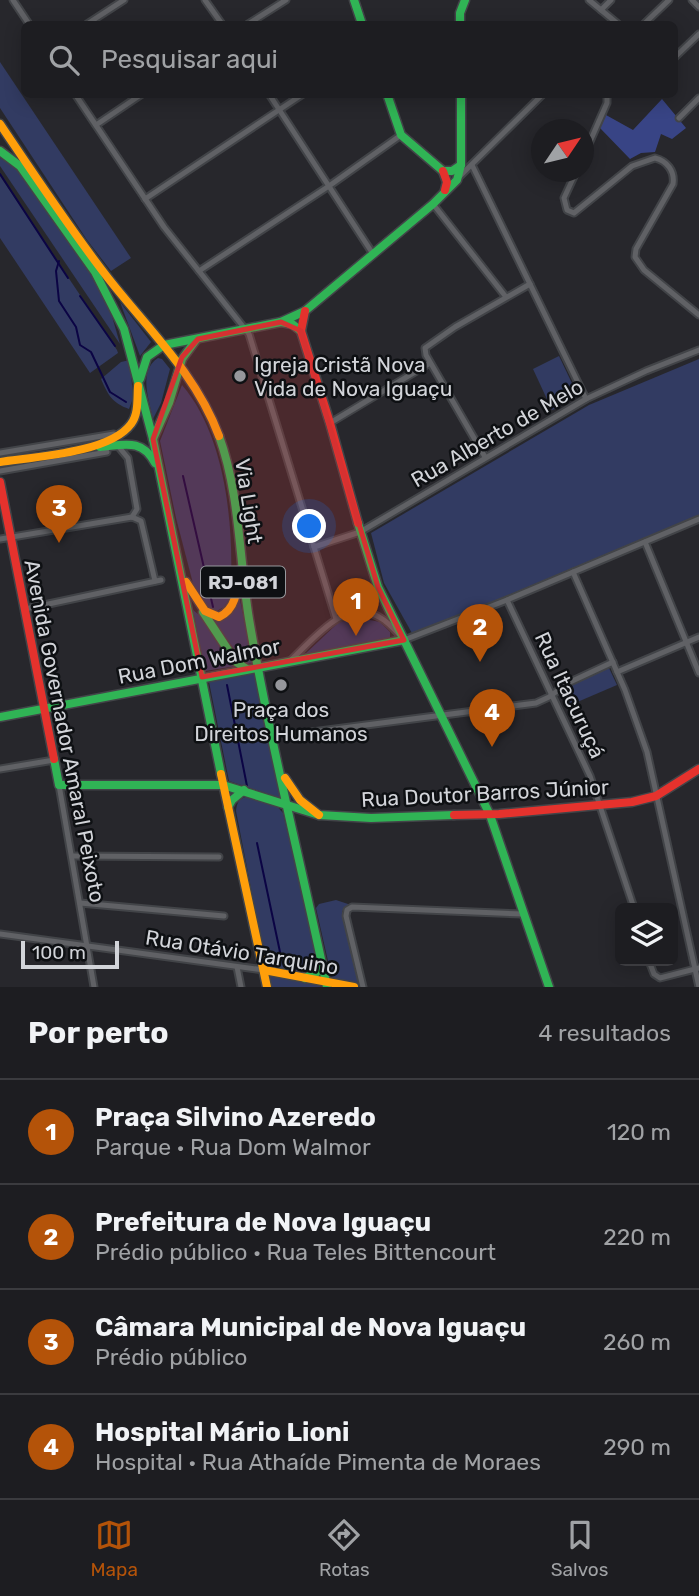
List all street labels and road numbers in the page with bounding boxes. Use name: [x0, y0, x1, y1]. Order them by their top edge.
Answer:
street label: Rua Alberto de Melo: [407, 374, 587, 492]
street label: Via Light: [230, 457, 268, 545]
street label: Avenida Governador Amaral Peixoto: [19, 557, 111, 905]
road number: RJ-081: [201, 566, 285, 597]
street label: Rua Itacuruçá: [530, 628, 610, 762]
street label: Rua Dom Walmor: [116, 633, 282, 689]
street label: Rua Doutor Barros Júnior: [360, 774, 610, 812]
street label: Rua Otávio Tarquino: [144, 924, 340, 980]

